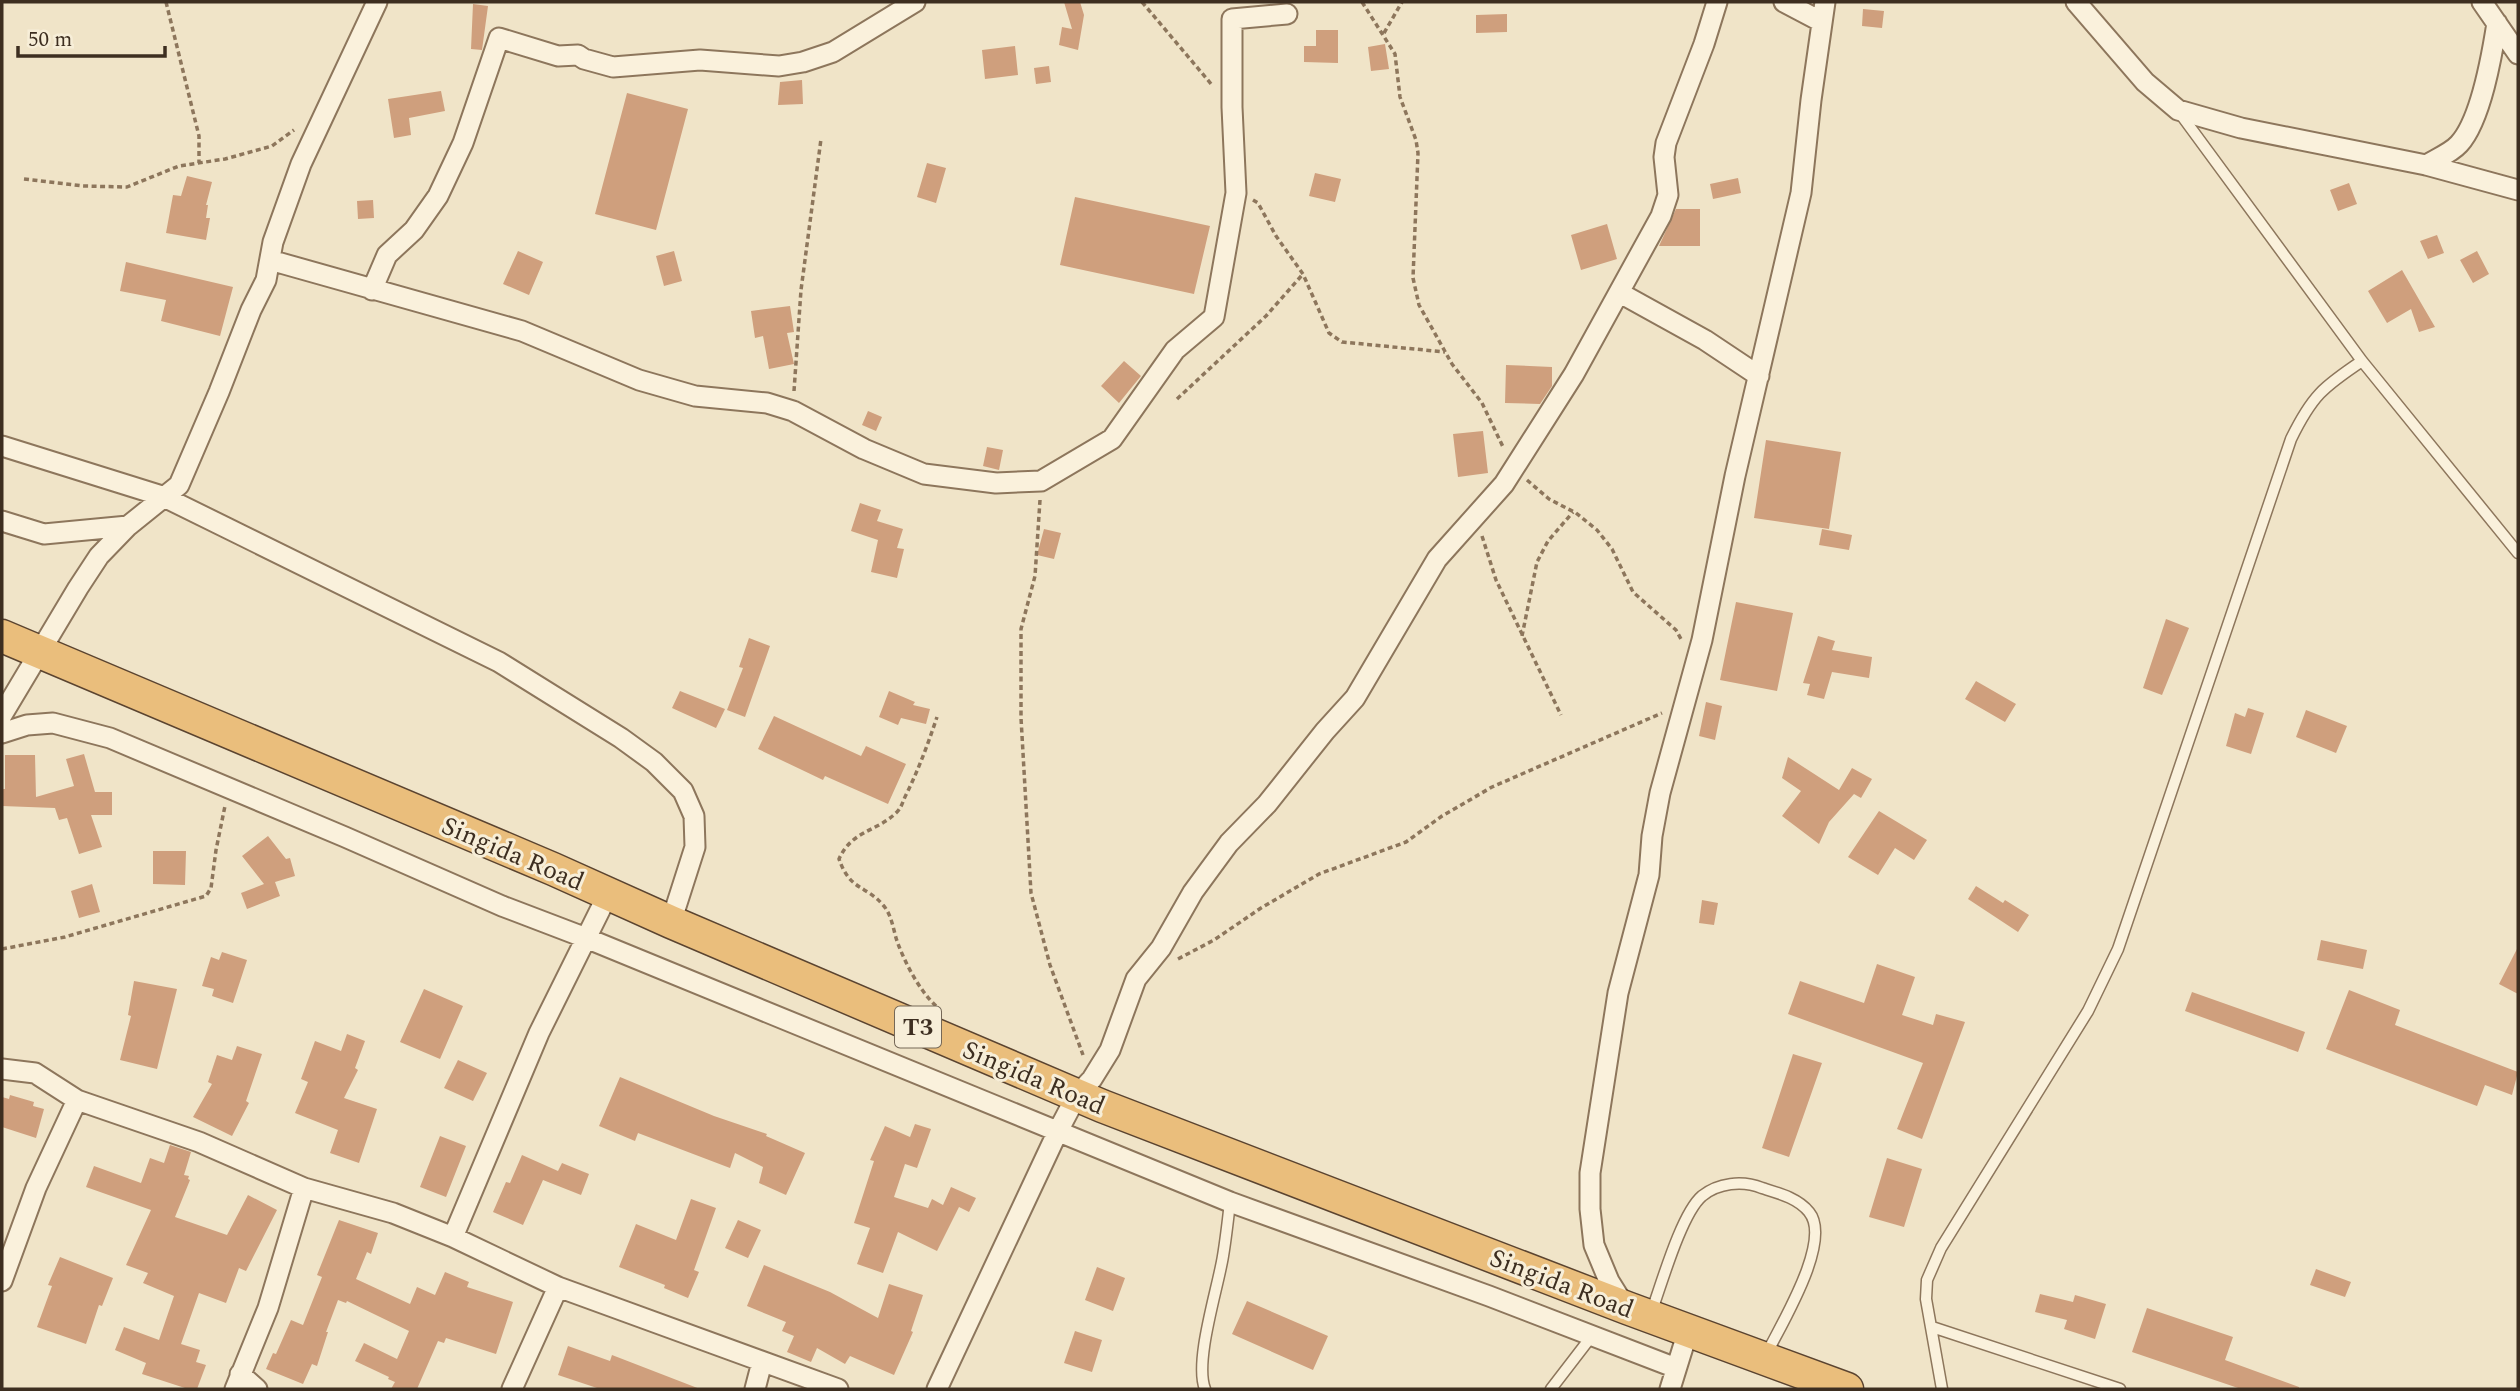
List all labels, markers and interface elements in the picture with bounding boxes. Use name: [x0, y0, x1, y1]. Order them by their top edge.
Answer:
scale bar: [18, 14, 164, 58]
text: 50 m: [28, 24, 72, 56]
street label: Singida Road: [435, 806, 590, 902]
road number: T3: [895, 1007, 941, 1048]
street label: Singida Road: [956, 1030, 1111, 1126]
street label: Singida Road: [1484, 1238, 1640, 1330]

